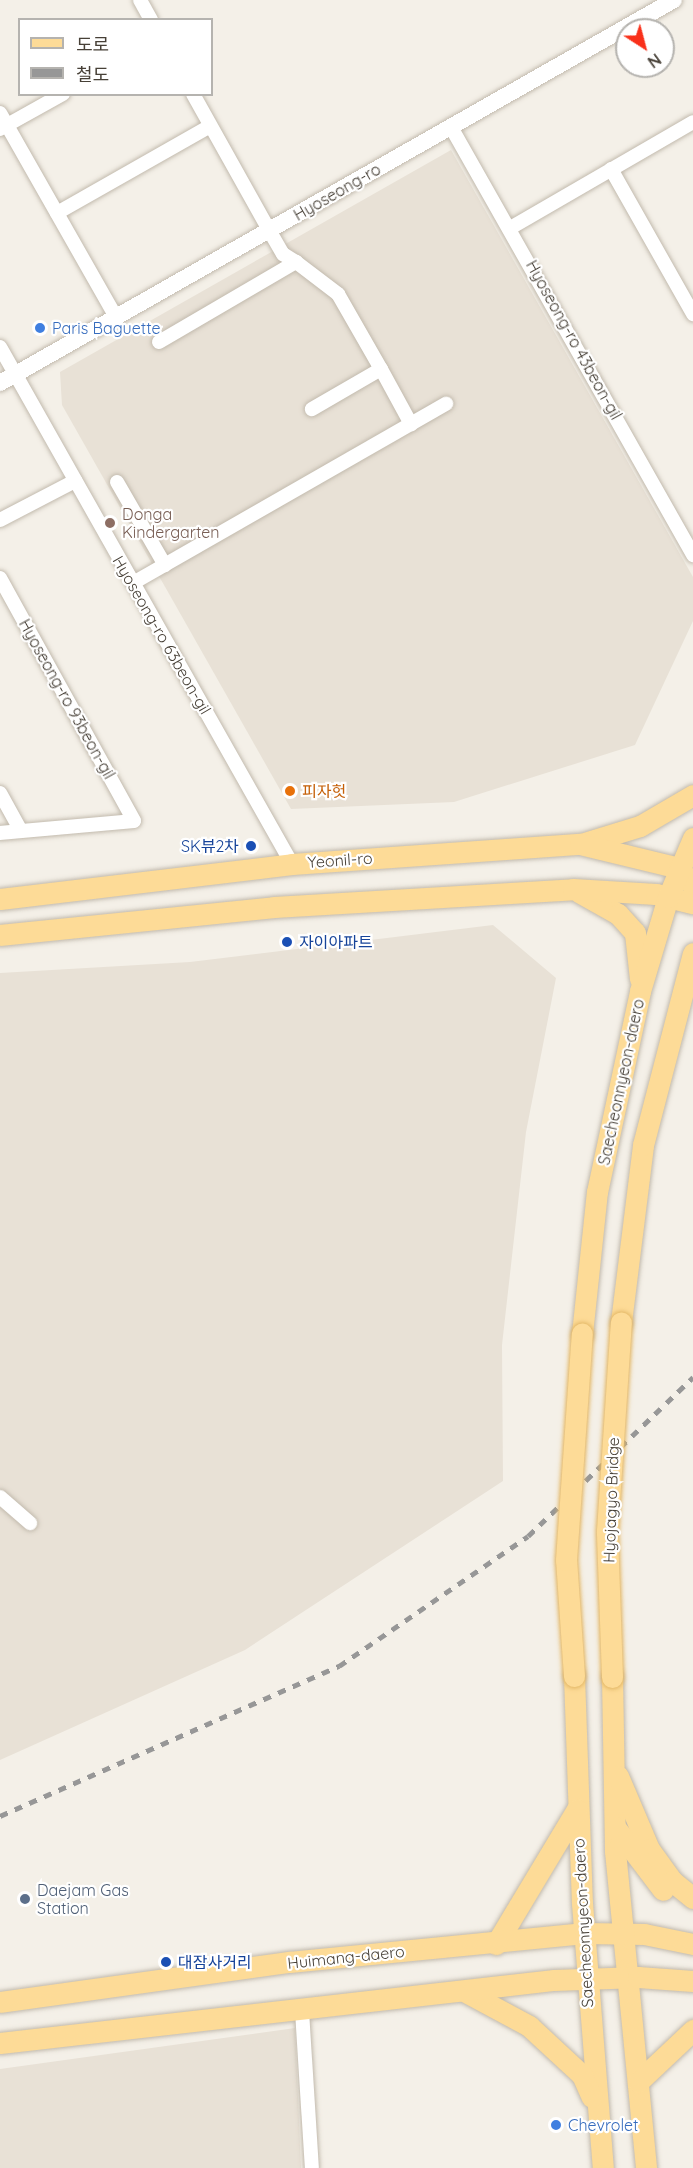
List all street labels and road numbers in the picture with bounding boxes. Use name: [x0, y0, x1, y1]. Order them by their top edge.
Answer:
street label: Hyoseong-ro: [290, 159, 384, 225]
street label: Hyoseong-ro 43beon-gil: [522, 257, 626, 423]
street label: Hyoseong-ro 63beon-gil: [109, 552, 215, 718]
street label: Hyoseong-ro 93beon-gil: [15, 616, 119, 782]
street label: Yeonil-ro: [307, 848, 373, 872]
street label: Saecheonnyeon-daero: [594, 997, 648, 1167]
street label: Hyojagyo Bridge: [599, 1437, 623, 1563]
street label: Saecheonnyeon-daero: [569, 1838, 597, 2008]
street label: Huimang-daero: [286, 1941, 406, 1973]

